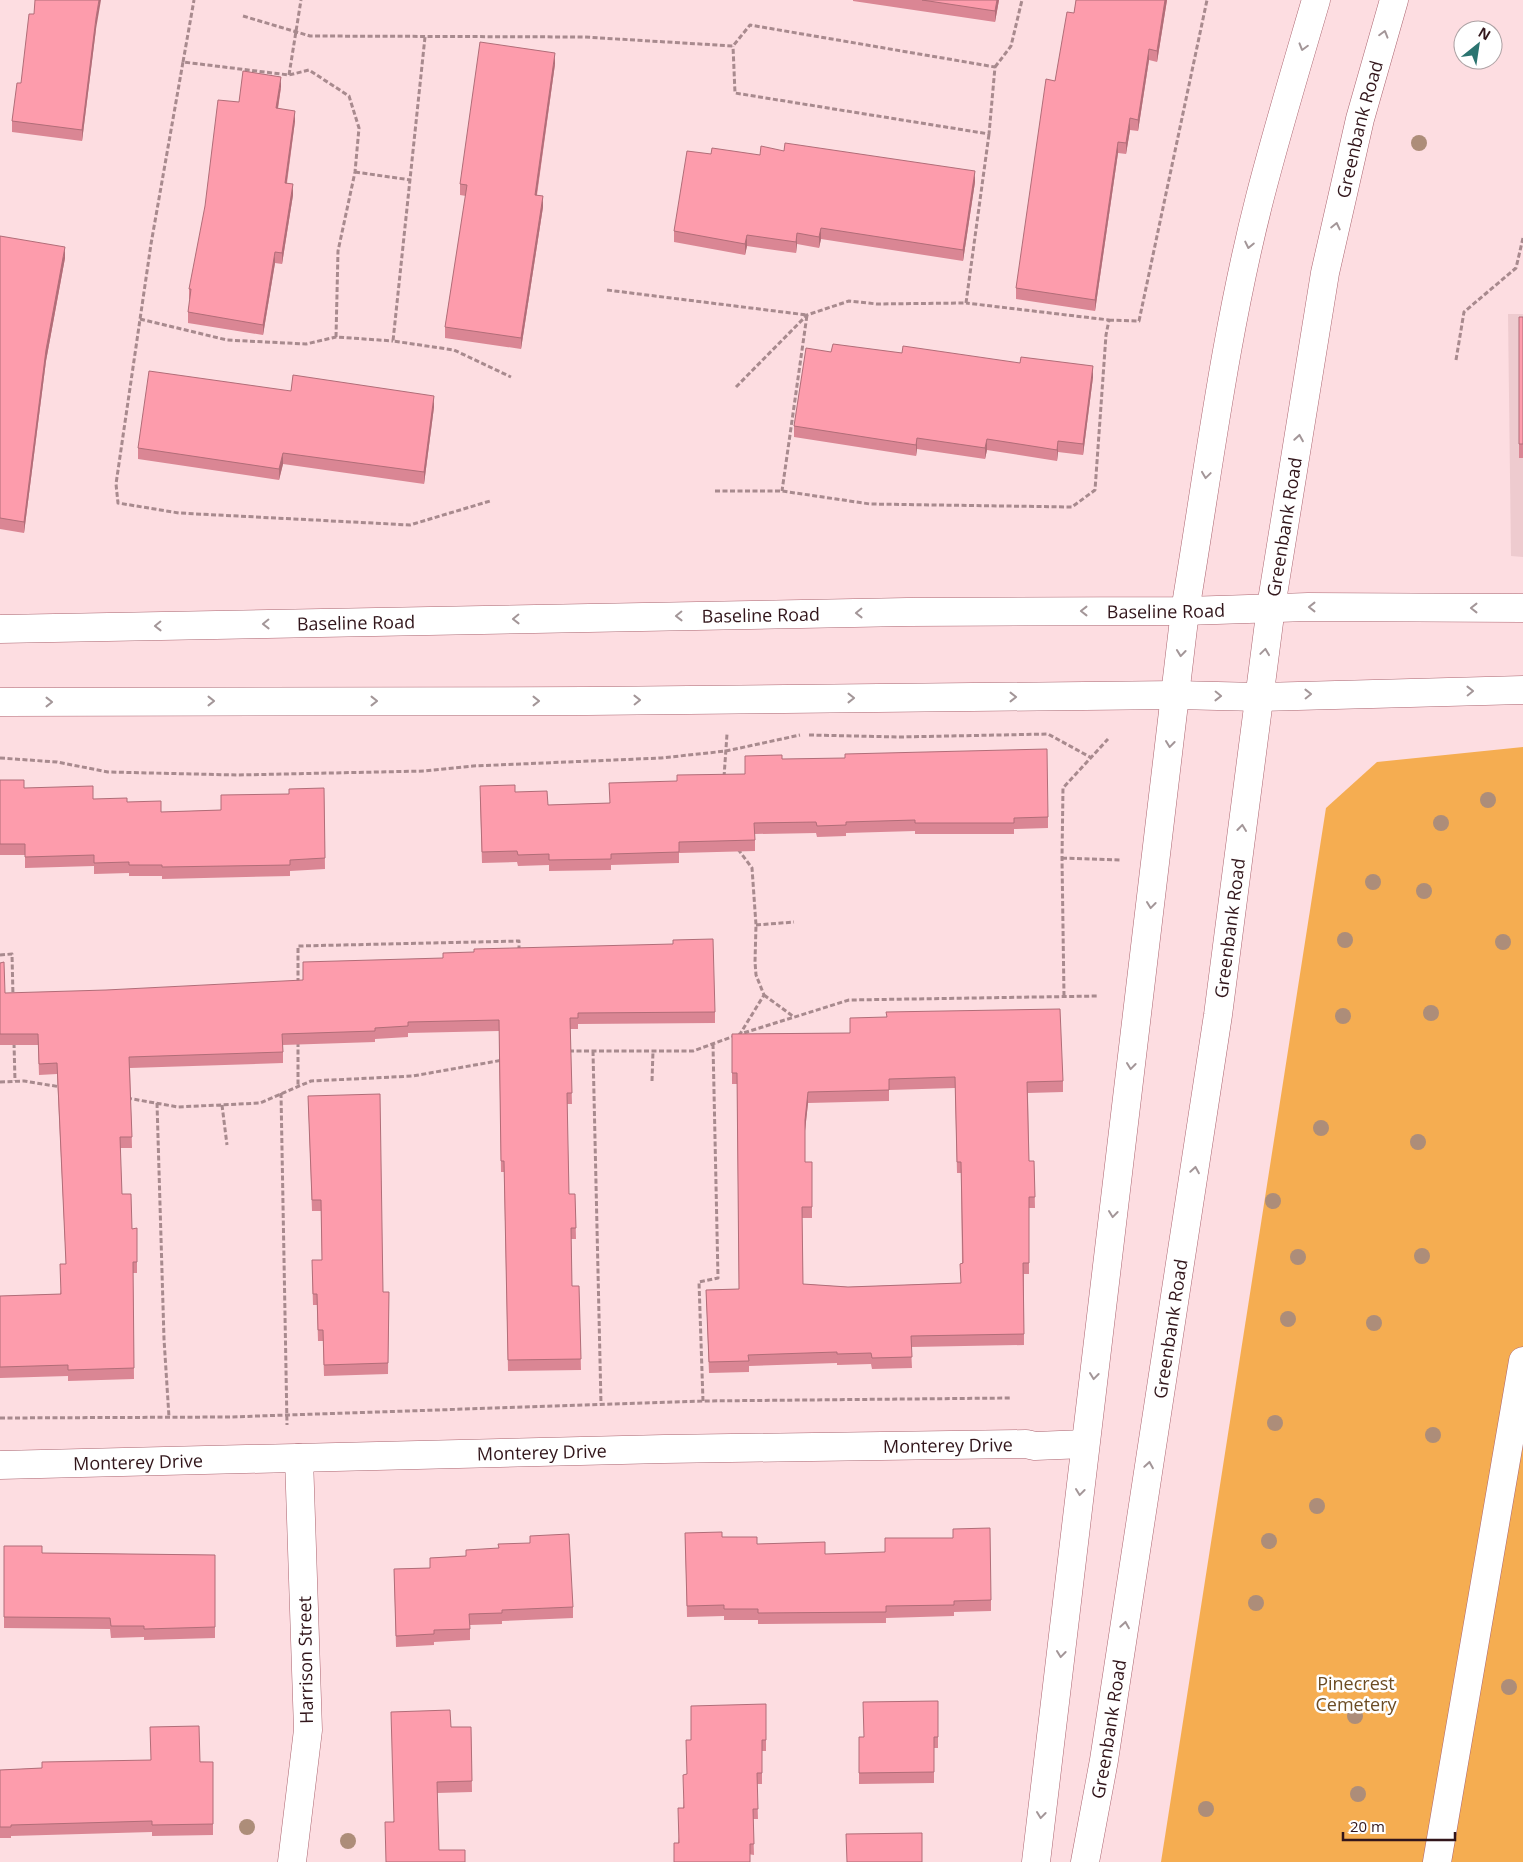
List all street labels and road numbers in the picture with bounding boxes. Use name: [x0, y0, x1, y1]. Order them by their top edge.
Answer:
street label: Greenbank Road: [1330, 58, 1388, 200]
street label: Greenbank Road: [1261, 455, 1307, 598]
street label: Baseline Road: [1107, 598, 1225, 623]
street label: Baseline Road: [702, 602, 820, 628]
street label: Baseline Road: [297, 609, 415, 635]
street label: Greenbank Road: [1208, 857, 1250, 1000]
street label: Greenbank Road: [1147, 1257, 1193, 1400]
street label: Monterey Drive: [883, 1432, 1013, 1458]
street label: Monterey Drive: [477, 1438, 607, 1466]
street label: Monterey Drive: [73, 1448, 203, 1475]
street label: Harrison Street: [292, 1596, 318, 1724]
street label: Greenbank Road: [1085, 1658, 1131, 1801]

